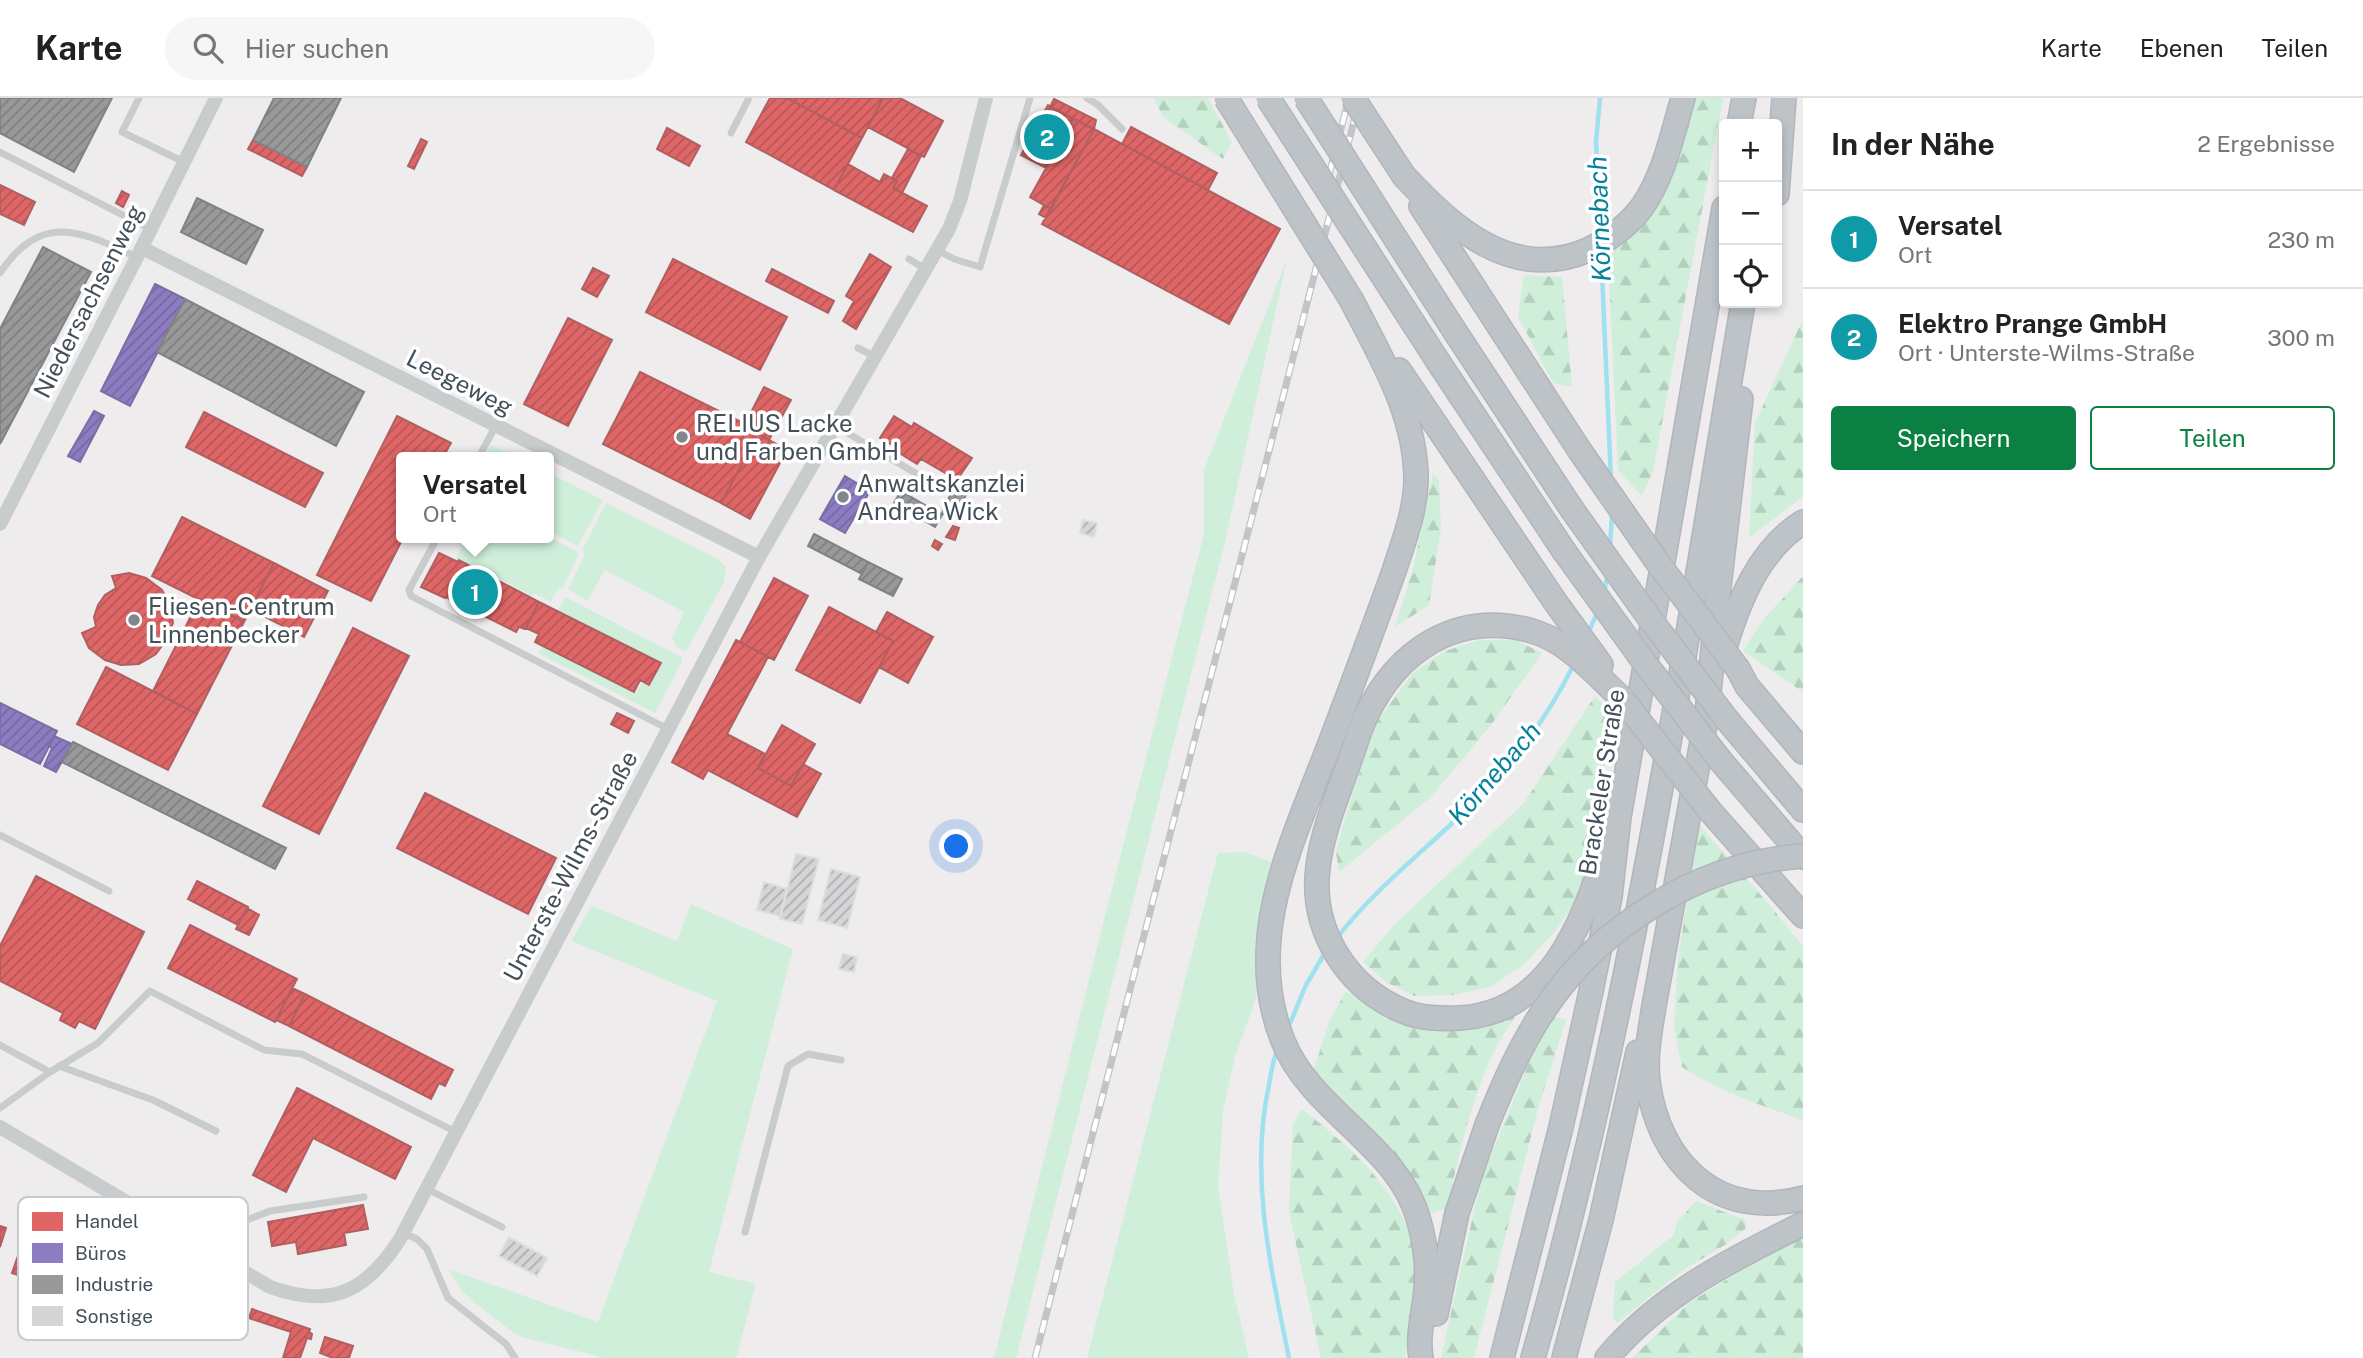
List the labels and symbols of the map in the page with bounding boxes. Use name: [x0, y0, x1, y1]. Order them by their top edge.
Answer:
pin: 2: [1024, 111, 1070, 163]
water label: Körnebach: [1581, 156, 1617, 282]
street label: Niedersachsenweg: [27, 200, 149, 402]
street label: Leegeweg: [402, 343, 518, 421]
place label: RELIUS Lacke und Farben GmbH: [696, 409, 899, 465]
marker: RELIUS Lacke und Farben GmbH: [674, 429, 690, 445]
place label: Anwaltskanzlei Andrea Wick: [857, 469, 1025, 525]
marker: Anwaltskanzlei Andrea Wick: [835, 489, 851, 505]
pin: 1: [452, 566, 498, 618]
place label: Fliesen-Centrum Linnenbecker: [148, 592, 335, 648]
marker: Fliesen-Centrum Linnenbecker: [126, 612, 142, 628]
street label: Brackeler Straße: [1572, 687, 1630, 877]
water label: Körnebach: [1441, 715, 1547, 831]
street label: Unterste-Wilms-Straße: [497, 746, 643, 986]
your location: [939, 829, 973, 863]
legend: [18, 1197, 248, 1340]
text: Handel: [75, 1210, 139, 1232]
text: Büros: [75, 1242, 126, 1264]
text: Industrie: [75, 1273, 153, 1295]
text: Sonstige: [75, 1305, 153, 1327]

